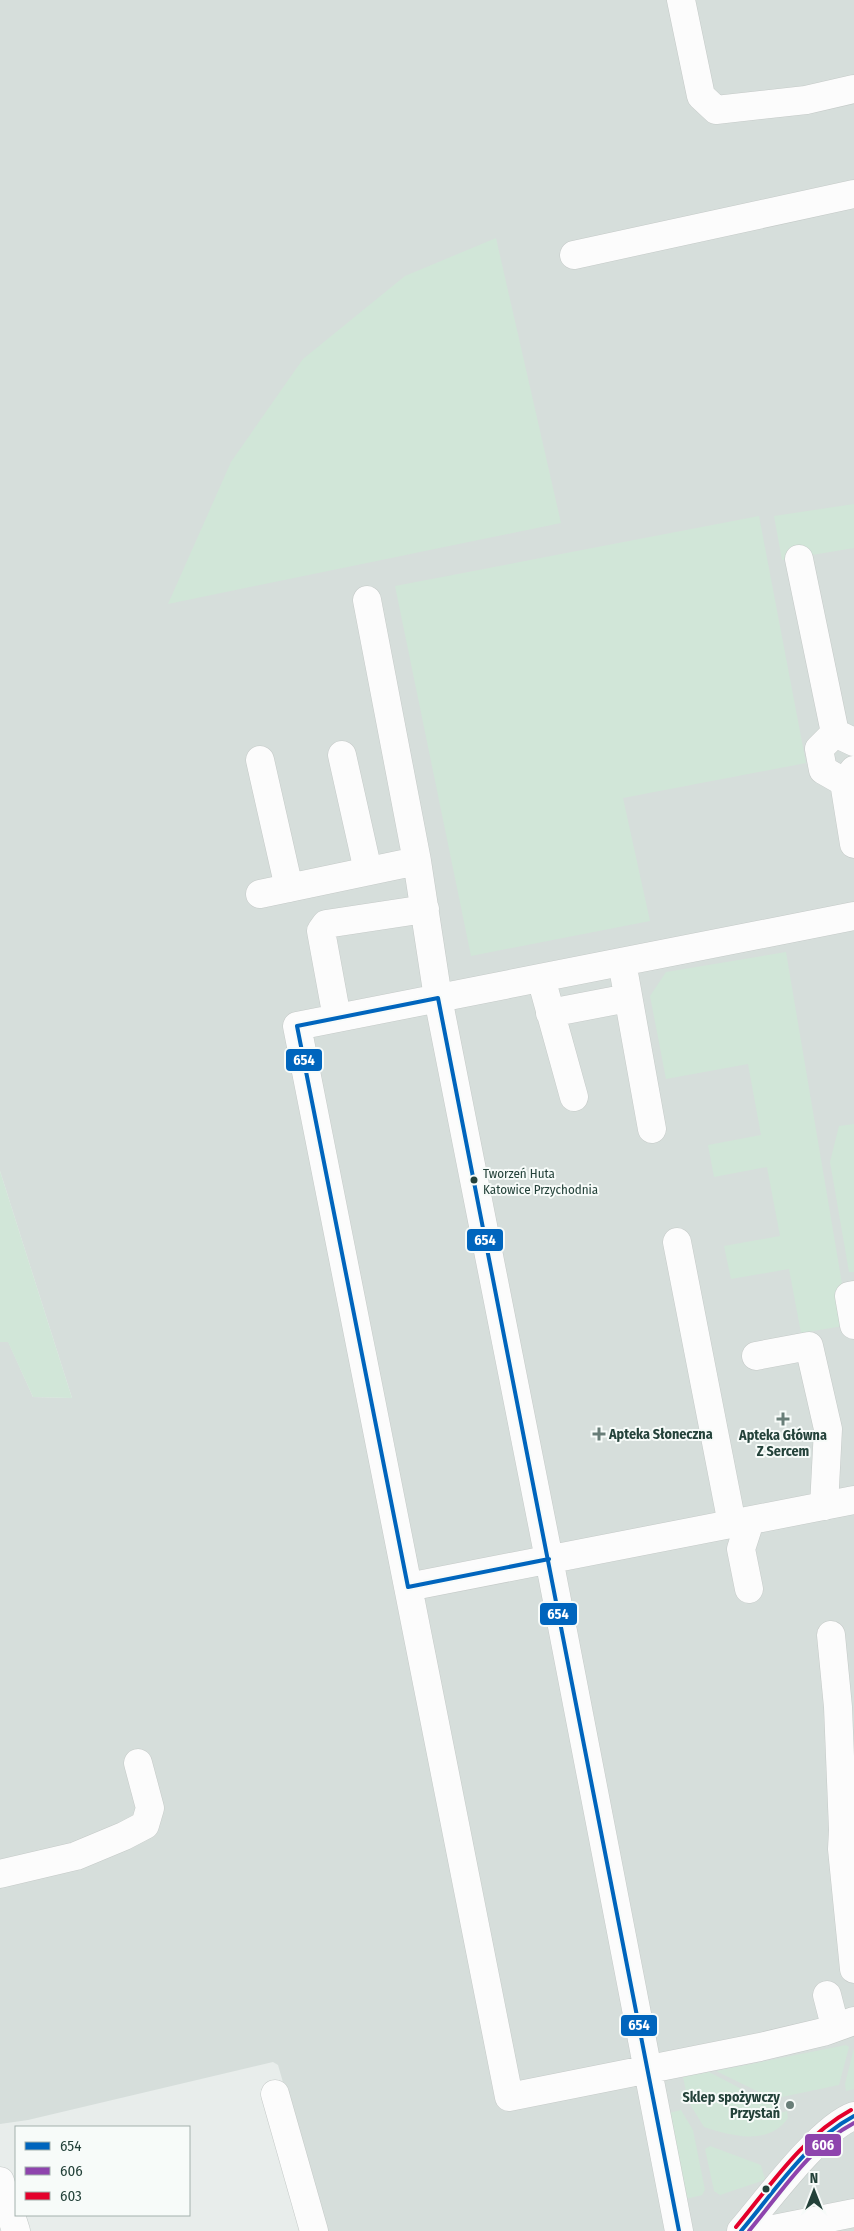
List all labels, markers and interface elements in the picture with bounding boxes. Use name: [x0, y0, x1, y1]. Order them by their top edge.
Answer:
line badge: 654: [285, 1048, 323, 1072]
text: 654: [293, 1052, 315, 1069]
place label: Tworzeń Huta Katowice Przychodnia: [483, 1166, 598, 1197]
marker: Tworzeń Huta Katowice Przychodnia: [469, 1175, 479, 1185]
line badge: 654: [466, 1228, 504, 1252]
text: 654: [474, 1232, 496, 1249]
marker: Apteka Główna Z Sercem: [777, 1413, 789, 1425]
place label: Apteka Słoneczna: [608, 1426, 713, 1443]
place label: Apteka Główna Z Sercem: [738, 1427, 827, 1460]
marker: Apteka Słoneczna: [593, 1428, 605, 1440]
line badge: 654: [539, 1602, 578, 1626]
text: 654: [547, 1606, 569, 1623]
line badge: 654: [620, 2014, 658, 2037]
text: 654: [628, 2017, 650, 2034]
place label: Sklep spożywczy Przystań: [682, 2089, 780, 2122]
marker: Sklep spożywczy Przystań: [784, 2099, 796, 2111]
legend: [15, 2126, 190, 2216]
line badge: 606: [804, 2133, 842, 2157]
text: 654: [60, 2137, 82, 2155]
text: 606: [812, 2137, 834, 2154]
text: 606: [60, 2162, 83, 2180]
north arrow: [789, 2166, 839, 2216]
text: N: [810, 2170, 818, 2187]
unlabelled marker: [761, 2184, 771, 2194]
text: 603: [60, 2187, 82, 2205]

